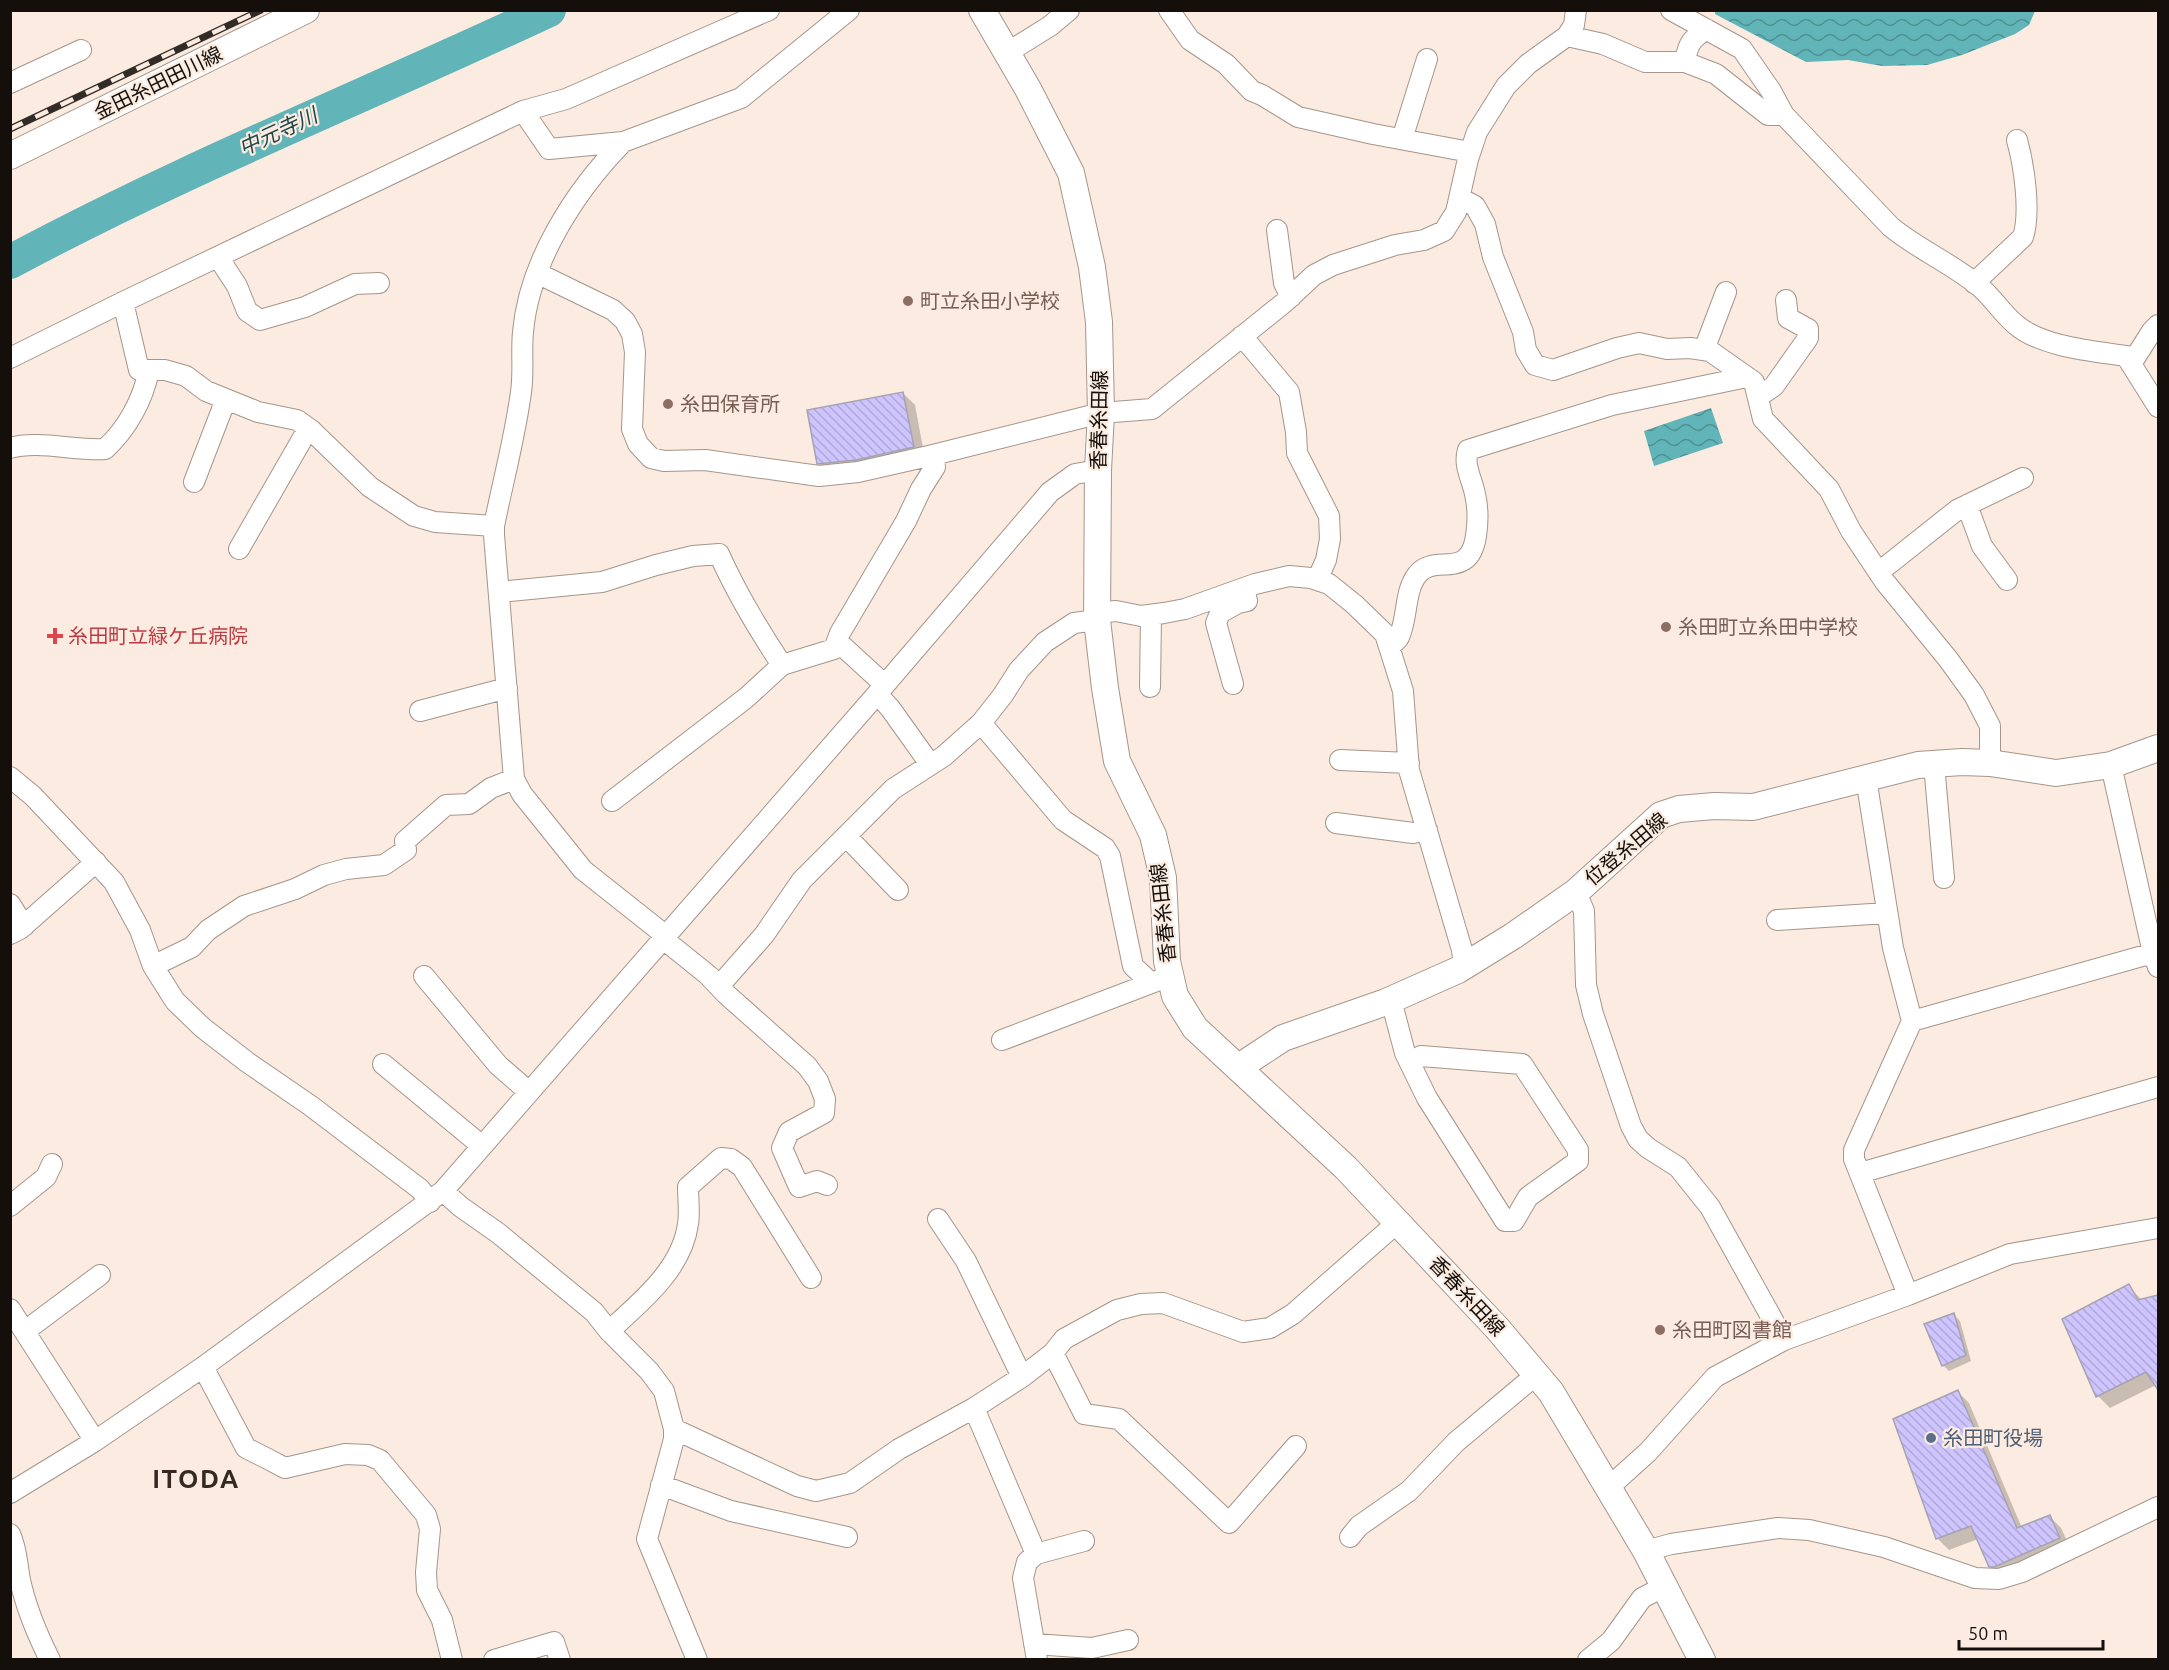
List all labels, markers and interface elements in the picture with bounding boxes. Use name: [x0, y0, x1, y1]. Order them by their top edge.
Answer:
street label: 金田糸田田川線: [90, 42, 226, 124]
water label: 中元寺川: [234, 102, 323, 160]
place label: 町立糸田小学校: [920, 289, 1060, 312]
marker: 町立糸田小学校: [901, 294, 915, 308]
street label: 香春糸田線: [1086, 370, 1111, 470]
place label: 糸田保育所: [680, 392, 780, 415]
marker: 糸田保育所: [661, 397, 675, 411]
place label: 糸田町立糸田中学校: [1678, 615, 1858, 638]
marker: 糸田町立糸田中学校: [1659, 620, 1673, 634]
place label: 糸田町立緑ケ丘病院: [68, 624, 248, 647]
marker: 糸田町立緑ケ丘病院: [46, 627, 64, 645]
street label: 位登糸田線: [1580, 808, 1671, 890]
street label: 香春糸田線: [1146, 862, 1179, 964]
street label: 香春糸田線: [1425, 1251, 1510, 1340]
place label: 糸田町図書館: [1672, 1318, 1792, 1341]
marker: 糸田町図書館: [1653, 1323, 1667, 1337]
place label: 糸田町役場: [1943, 1426, 2043, 1449]
marker: 糸田町役場: [1924, 1431, 1938, 1445]
district label: ITODA: [152, 1464, 240, 1493]
scale bar: [1959, 1613, 2103, 1651]
text: 50 m: [1968, 1623, 2008, 1643]

